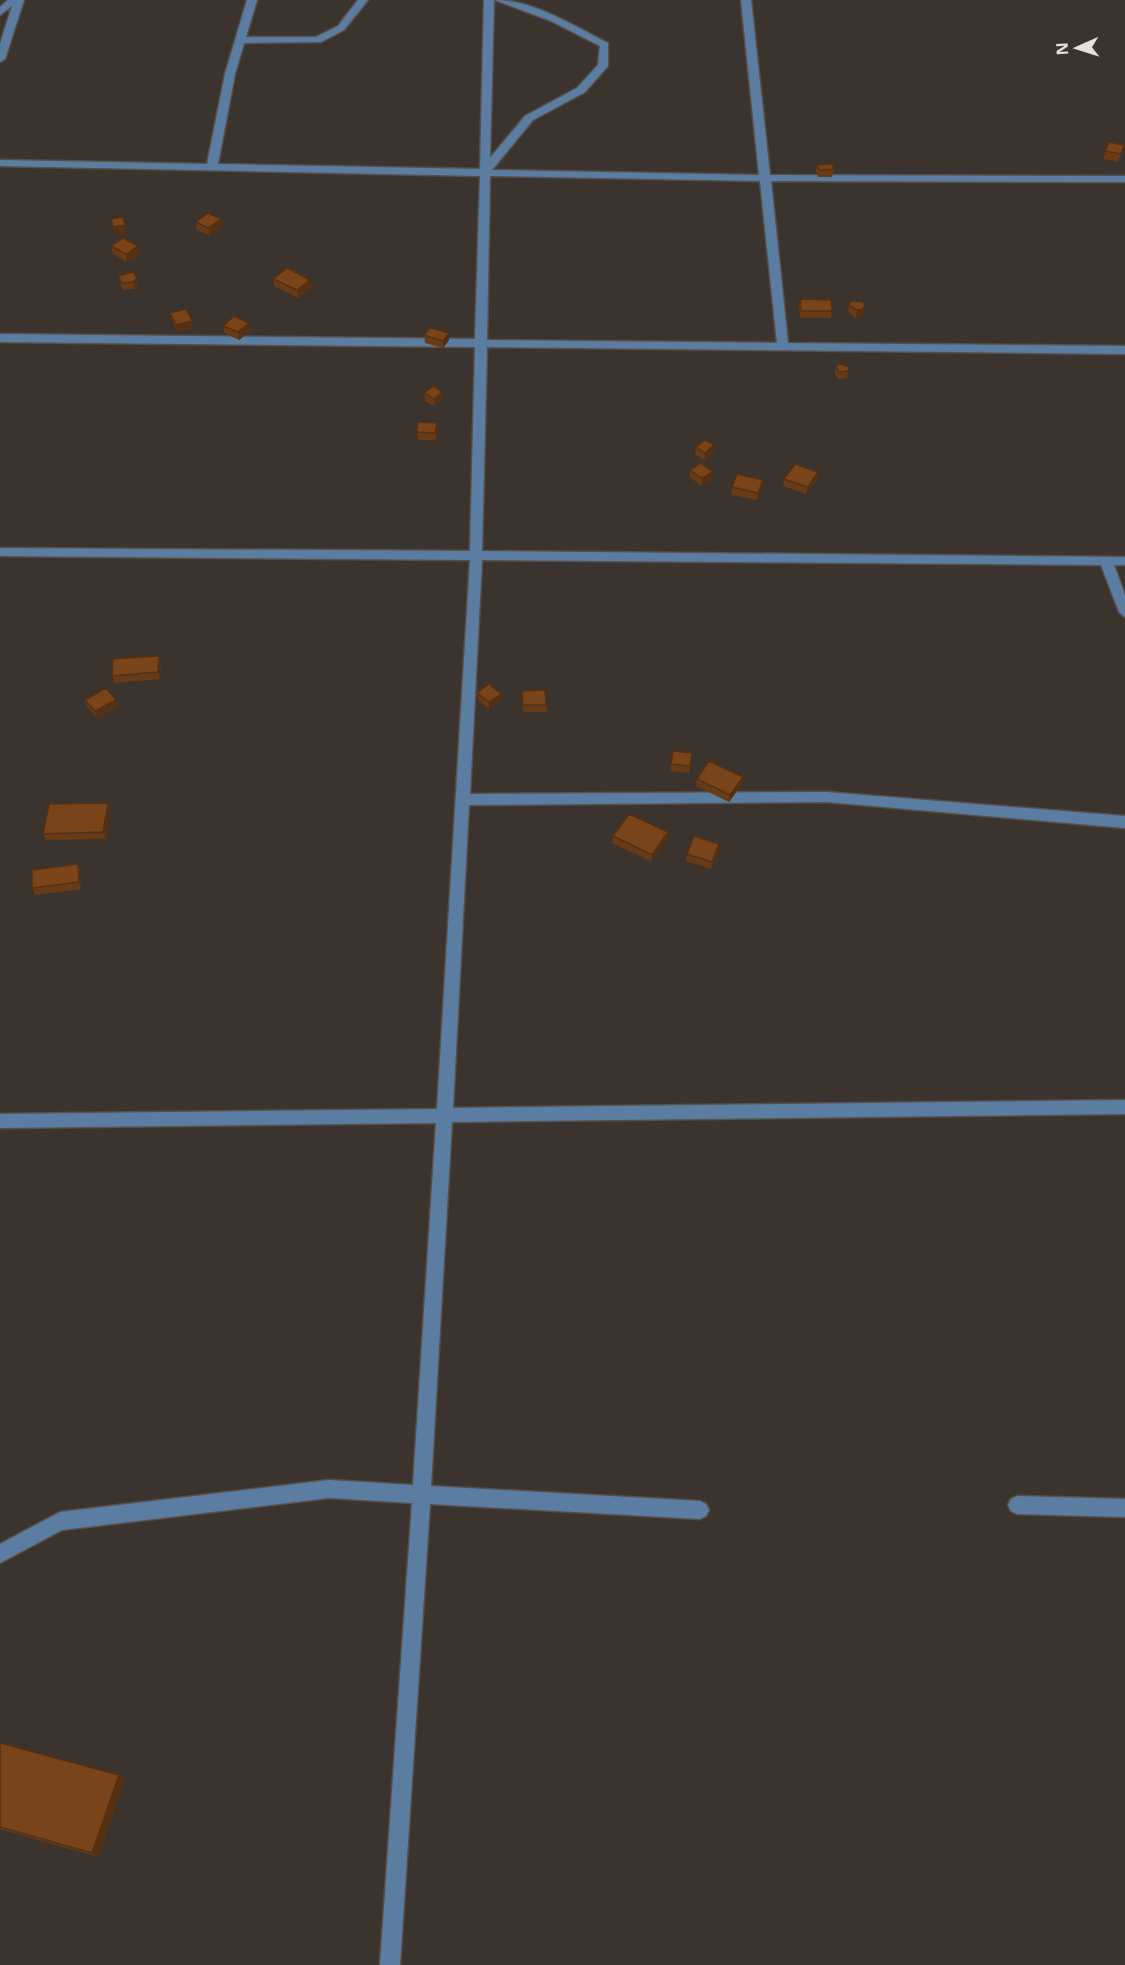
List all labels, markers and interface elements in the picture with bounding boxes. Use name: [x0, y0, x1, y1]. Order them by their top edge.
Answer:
north arrow: [1047, 18, 1107, 78]
text: N: [1051, 42, 1073, 56]

